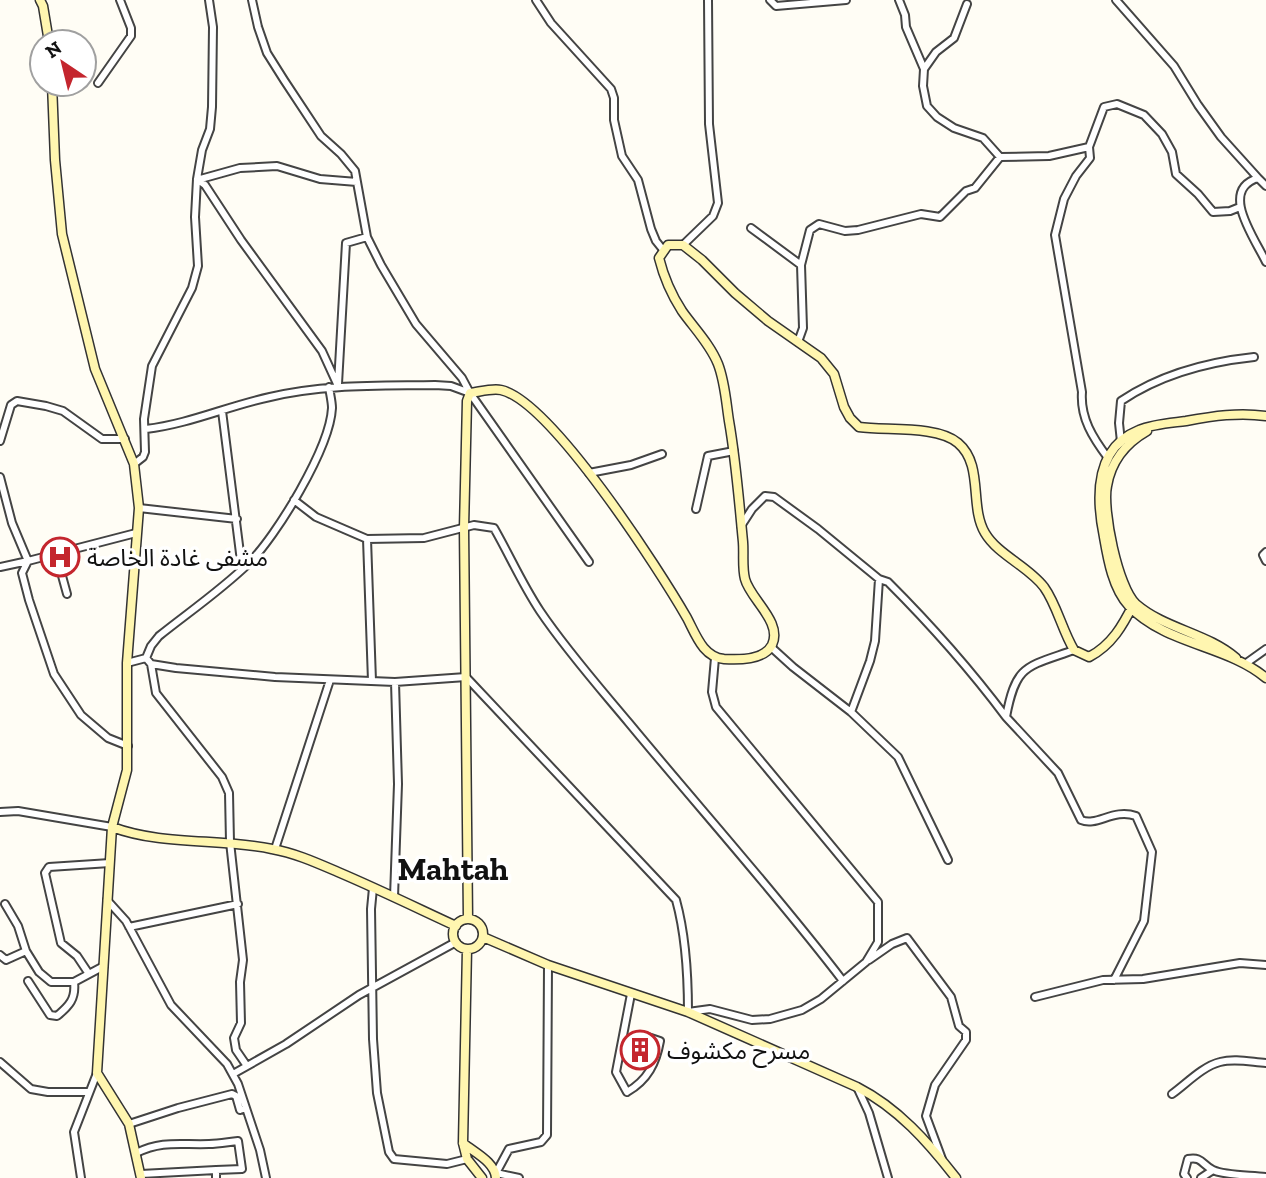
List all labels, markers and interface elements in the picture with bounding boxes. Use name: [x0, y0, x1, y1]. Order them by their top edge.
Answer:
north arrow: [28, 28, 98, 98]
text: N: [41, 36, 66, 63]
hospital icon: مشفى غادة الخاصة: [39, 536, 81, 578]
place label: مشفى غادة الخاصة: [87, 543, 268, 572]
district label: Mahtah: [398, 850, 509, 888]
building icon: مسرح مكشوف: [619, 1029, 661, 1071]
place label: مسرح مكشوف: [667, 1036, 810, 1068]

